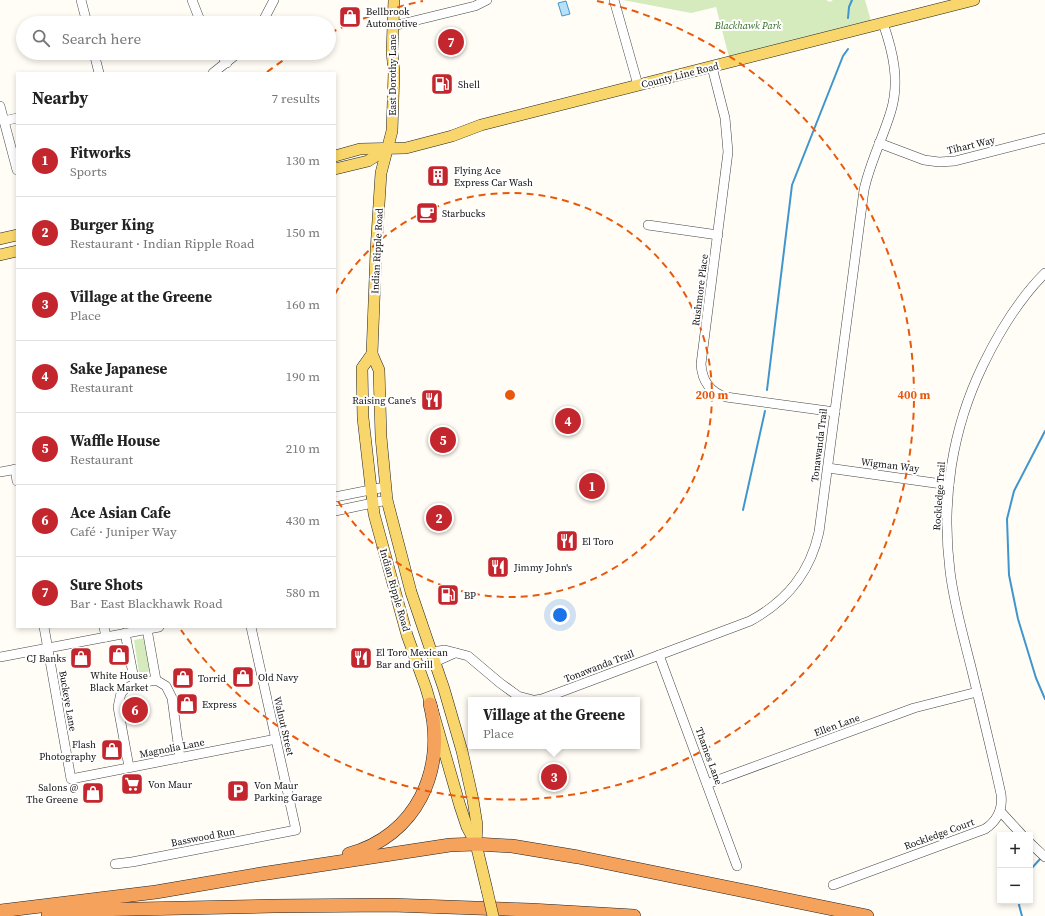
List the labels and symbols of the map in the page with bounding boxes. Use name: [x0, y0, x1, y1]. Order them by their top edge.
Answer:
shop icon: Bellbrook Automotive: [337, 4, 363, 30]
place label: Bellbrook Automotive: [366, 5, 417, 30]
park label: Blackhawk Park: [714, 19, 782, 32]
pin: 7: [438, 27, 464, 57]
street label: East Dorothy Lane: [386, 34, 399, 116]
street label: County Line Road: [640, 59, 720, 91]
fuel station icon: Shell: [429, 71, 455, 97]
place label: Shell: [458, 78, 480, 91]
street label: Tihart Way: [946, 133, 997, 157]
building icon: Flying Ace Express Car Wash: [425, 163, 451, 189]
place label: Flying Ace Express Car Wash: [454, 164, 533, 189]
cafe icon: Starbucks: [414, 200, 440, 226]
place label: Starbucks: [442, 207, 485, 220]
street label: Indian Ripple Road: [368, 208, 386, 294]
street label: Rushmore Place: [689, 253, 711, 327]
restaurant icon: Raising Cane's: [419, 387, 445, 413]
text: 200 m: [696, 387, 729, 403]
text: 400 m: [898, 387, 931, 403]
centre of rings: [503, 388, 517, 402]
place label: Raising Cane's: [352, 394, 416, 407]
pin: 4: [555, 406, 581, 436]
street label: Tonawanda Trail: [808, 407, 830, 483]
pin: 5: [430, 425, 456, 455]
street label: Wigman Way: [860, 455, 921, 475]
street label: Rockledge Trail: [930, 461, 948, 531]
pin: 1: [579, 471, 605, 501]
pin: 2: [426, 503, 452, 533]
restaurant icon: El Toro: [554, 528, 580, 554]
place label: El Toro: [582, 535, 614, 548]
street label: Indian Ripple Road: [377, 547, 413, 633]
restaurant icon: Jimmy John's: [485, 554, 511, 580]
place label: Jimmy John's: [513, 561, 572, 574]
fuel station icon: BP: [435, 582, 461, 608]
place label: BP: [464, 589, 476, 602]
your location: [550, 605, 570, 625]
shop icon: White House Black Market: [106, 642, 132, 668]
shop icon: CJ Banks: [68, 645, 94, 671]
restaurant icon: El Toro Mexican Bar and Grill: [348, 645, 374, 671]
place label: El Toro Mexican Bar and Grill: [376, 646, 448, 671]
street label: Tonawanda Trail: [562, 647, 636, 685]
place label: CJ Banks: [27, 652, 66, 665]
shop icon: Old Navy: [230, 664, 256, 690]
shop icon: Torrid: [170, 665, 196, 691]
place label: White House Black Market: [90, 669, 149, 694]
street label: Buckeye Lane: [56, 670, 80, 732]
place label: Old Navy: [258, 671, 299, 684]
place label: Torrid: [198, 672, 226, 685]
shop icon: Express: [174, 691, 200, 717]
pin: 6: [122, 695, 148, 725]
street label: Walnut Street: [271, 695, 297, 758]
place label: Express: [202, 698, 237, 711]
street label: Ellen Lane: [812, 711, 862, 739]
street label: Thames Lane: [693, 726, 725, 786]
street label: Magnolia Lane: [138, 735, 206, 761]
shop icon: Flash Photography: [99, 737, 125, 763]
place label: Flash Photography: [39, 738, 97, 763]
pin: 3: [541, 762, 567, 792]
supermarket icon: Von Maur: [119, 771, 145, 797]
place label: Von Maur: [148, 778, 193, 791]
parking icon: Von Maur Parking Garage: [225, 778, 251, 804]
place label: Von Maur Parking Garage: [254, 779, 322, 804]
shop icon: Salons @ The Greene: [80, 780, 106, 806]
place label: Salons @ The Greene: [26, 781, 78, 806]
street label: Rockledge Court: [902, 815, 976, 853]
street label: Basswood Run: [170, 824, 236, 850]

